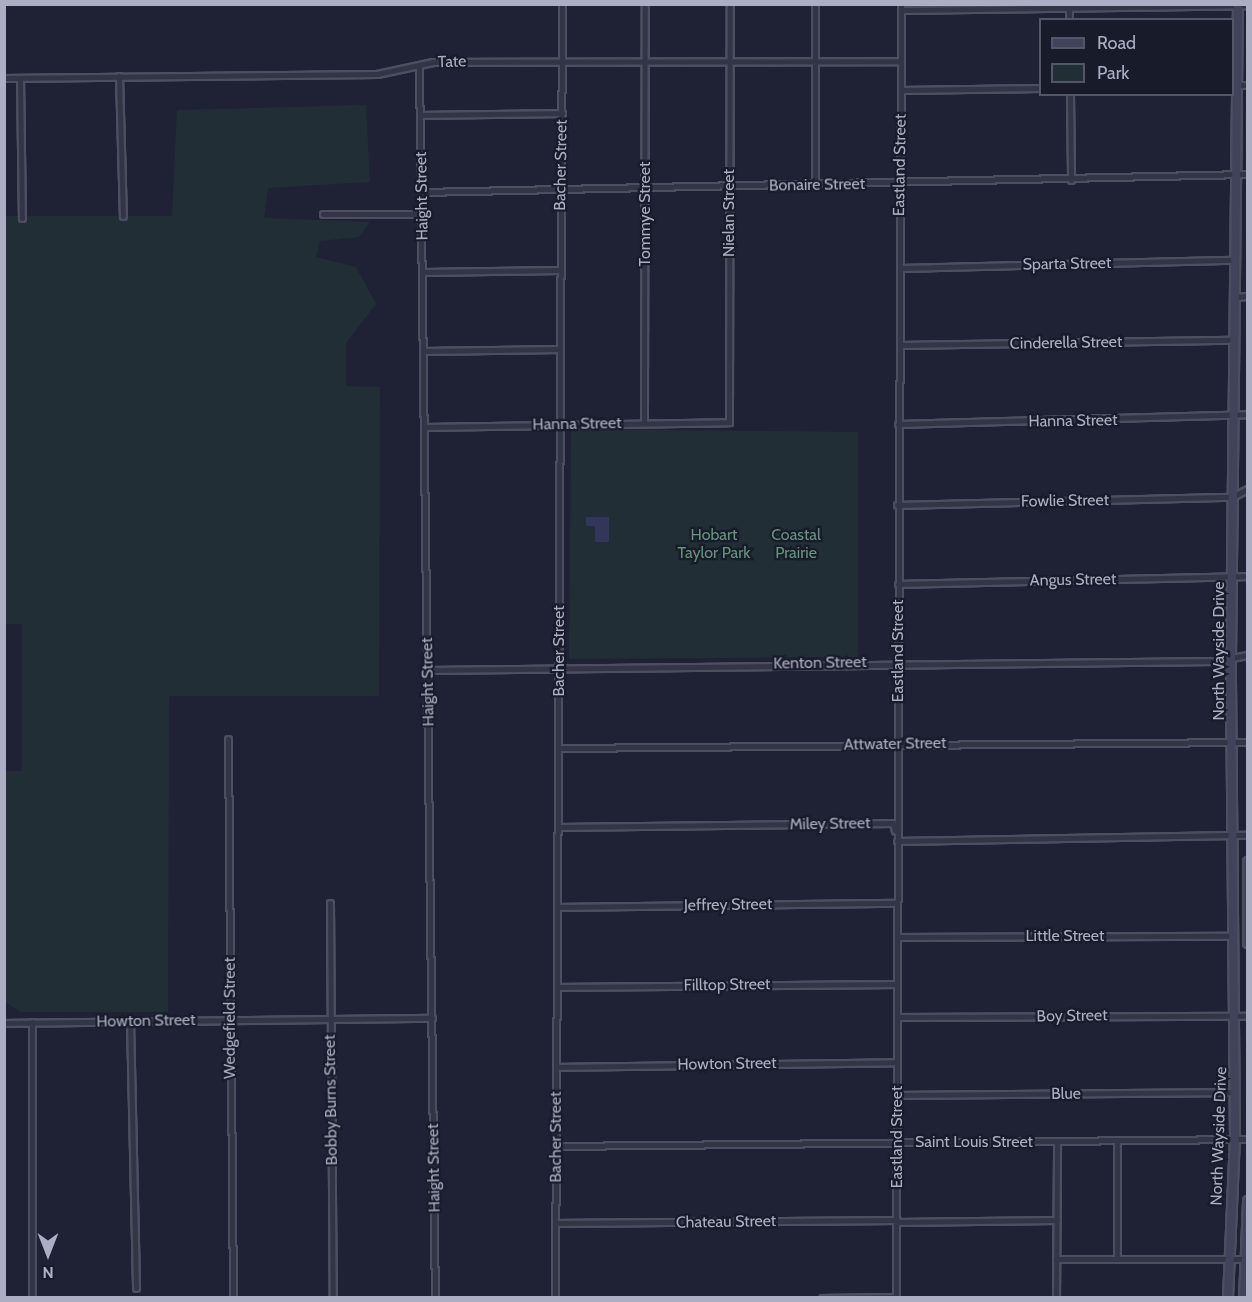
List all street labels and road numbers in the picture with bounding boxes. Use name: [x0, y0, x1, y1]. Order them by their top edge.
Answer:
street label: Tate: [437, 52, 467, 72]
street label: Eastland Street: [890, 114, 910, 216]
street label: Bacher Street: [551, 119, 571, 211]
street label: Haight Street: [412, 151, 432, 241]
street label: Tommye Street: [635, 162, 655, 266]
street label: Nielan Street: [719, 169, 739, 257]
street label: Bonaire Street: [769, 175, 865, 195]
street label: Sparta Street: [1022, 254, 1112, 274]
street label: Cinderella Street: [1009, 332, 1123, 354]
street label: Hanna Street: [1028, 411, 1118, 431]
street label: Hanna Street: [532, 414, 622, 434]
street label: Fowlie Street: [1021, 491, 1109, 511]
street label: Angus Street: [1030, 570, 1116, 590]
street label: North Wayside Drive: [1209, 581, 1229, 721]
street label: Eastland Street: [888, 600, 908, 702]
street label: Bacher Street: [549, 605, 569, 697]
street label: Haight Street: [418, 637, 438, 727]
street label: Kenton Street: [773, 653, 867, 673]
street label: Attwater Street: [844, 734, 946, 754]
street label: Miley Street: [789, 814, 871, 834]
street label: Jeffrey Street: [684, 895, 772, 915]
street label: Little Street: [1026, 926, 1104, 946]
street label: Wedgefield Street: [220, 957, 240, 1079]
street label: Filltop Street: [683, 975, 771, 995]
street label: Boy Street: [1036, 1006, 1108, 1026]
street label: Howton Street: [96, 1011, 196, 1031]
street label: Bobby Burns Street: [320, 1034, 342, 1166]
street label: Howton Street: [677, 1054, 777, 1074]
street label: North Wayside Drive: [1207, 1066, 1231, 1206]
street label: Blue: [1051, 1084, 1081, 1104]
street label: Eastland Street: [887, 1086, 907, 1188]
street label: Bacher Street: [546, 1091, 566, 1183]
street label: Haight Street: [424, 1123, 444, 1213]
street label: Saint Louis Street: [915, 1132, 1033, 1152]
street label: Chateau Street: [676, 1212, 776, 1232]

